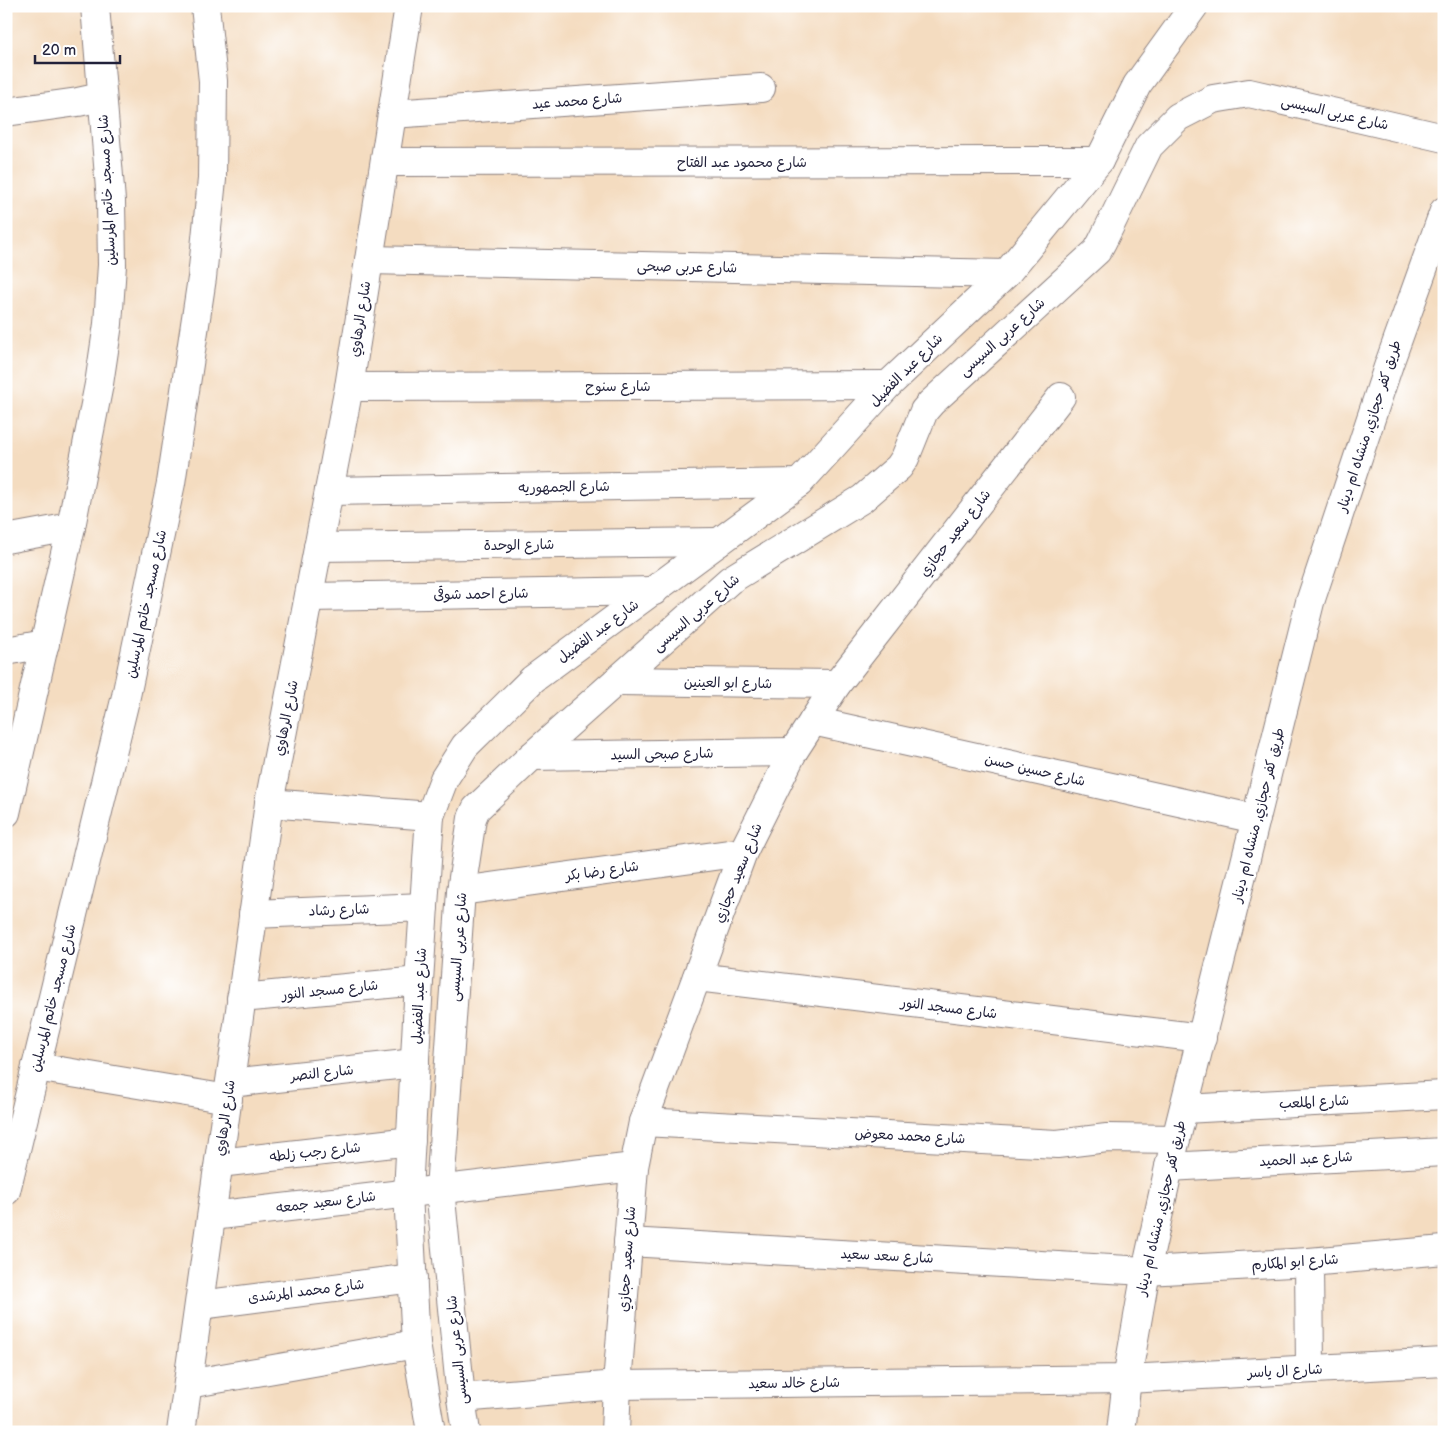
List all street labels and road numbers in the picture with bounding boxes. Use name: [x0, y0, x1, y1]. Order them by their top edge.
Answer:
street label: شارع محمد عيد: [531, 89, 623, 114]
street label: شارع عربى السيسى: [1279, 92, 1390, 135]
street label: شارع مسجد خاتم المرسلين: [95, 114, 121, 266]
street label: شارع محمود عبد الفتاح: [677, 154, 807, 172]
street label: شارع عربى صبحى: [637, 258, 737, 277]
street label: شارع الرهاوي: [346, 280, 376, 359]
street label: شارع عربى السيسى: [956, 294, 1049, 381]
street label: شارع عبد الفضيل: [866, 330, 947, 411]
street label: طريق كفر حجازي, منشاه ام دينار: [1333, 338, 1407, 515]
street label: شارع سنوح: [585, 378, 651, 396]
street label: شارع الجمهوريه: [518, 478, 610, 497]
street label: شارع سعيد حجازي: [916, 486, 996, 581]
street label: شارع مسجد خاتم المرسلين: [122, 528, 172, 680]
street label: شارع الوحدة: [484, 536, 554, 555]
street label: شارع عربى السيسى: [649, 571, 744, 656]
street label: شارع احمد شوقى: [433, 585, 529, 604]
street label: شارع عبد الفضيل: [554, 596, 643, 667]
street label: شارع ابو العينين: [684, 674, 772, 693]
street label: شارع الرهاوي: [270, 679, 304, 758]
street label: طريق كفر حجازي, منشاه ام دينار: [1228, 726, 1290, 906]
street label: شارع صبحى السيد: [610, 745, 714, 764]
street label: شارع حسين حسن: [983, 750, 1087, 791]
street label: شارع سعيد حجازي: [710, 821, 768, 926]
street label: شارع رضا بكر: [563, 857, 640, 886]
street label: شارع عربى السيسى: [446, 892, 471, 1002]
street label: شارع رشاد: [308, 900, 370, 921]
street label: شارع مسجد خاتم المرسلين: [26, 922, 82, 1074]
street label: شارع عبد الفضيل: [408, 947, 431, 1045]
street label: شارع مسجد النور: [280, 976, 379, 1005]
street label: شارع مسجد النور: [899, 994, 998, 1023]
street label: شارع النصر: [289, 1061, 354, 1086]
street label: شارع الرهاوي: [211, 1079, 241, 1157]
street label: شارع الملعب: [1278, 1092, 1350, 1113]
street label: طريق كفر حجازي, منشاه ام دينار: [1132, 1119, 1191, 1299]
street label: شارع محمد معوض: [854, 1125, 966, 1148]
street label: شارع رجب زلطه: [269, 1139, 361, 1166]
street label: شارع عبد الحميد: [1259, 1148, 1353, 1171]
street label: شارع سعيد جمعه: [275, 1187, 377, 1218]
street label: شارع سعيد حجازي: [615, 1206, 641, 1313]
street label: شارع سعد سعيد: [840, 1245, 934, 1268]
street label: شارع ابو المكارم: [1251, 1250, 1339, 1276]
street label: شارع محمد المرشدى: [247, 1275, 365, 1308]
street label: شارع عربى السيسى: [443, 1295, 472, 1405]
street label: شارع ال ياسر: [1246, 1361, 1323, 1383]
street label: شارع خالد سعيد: [748, 1374, 840, 1393]

